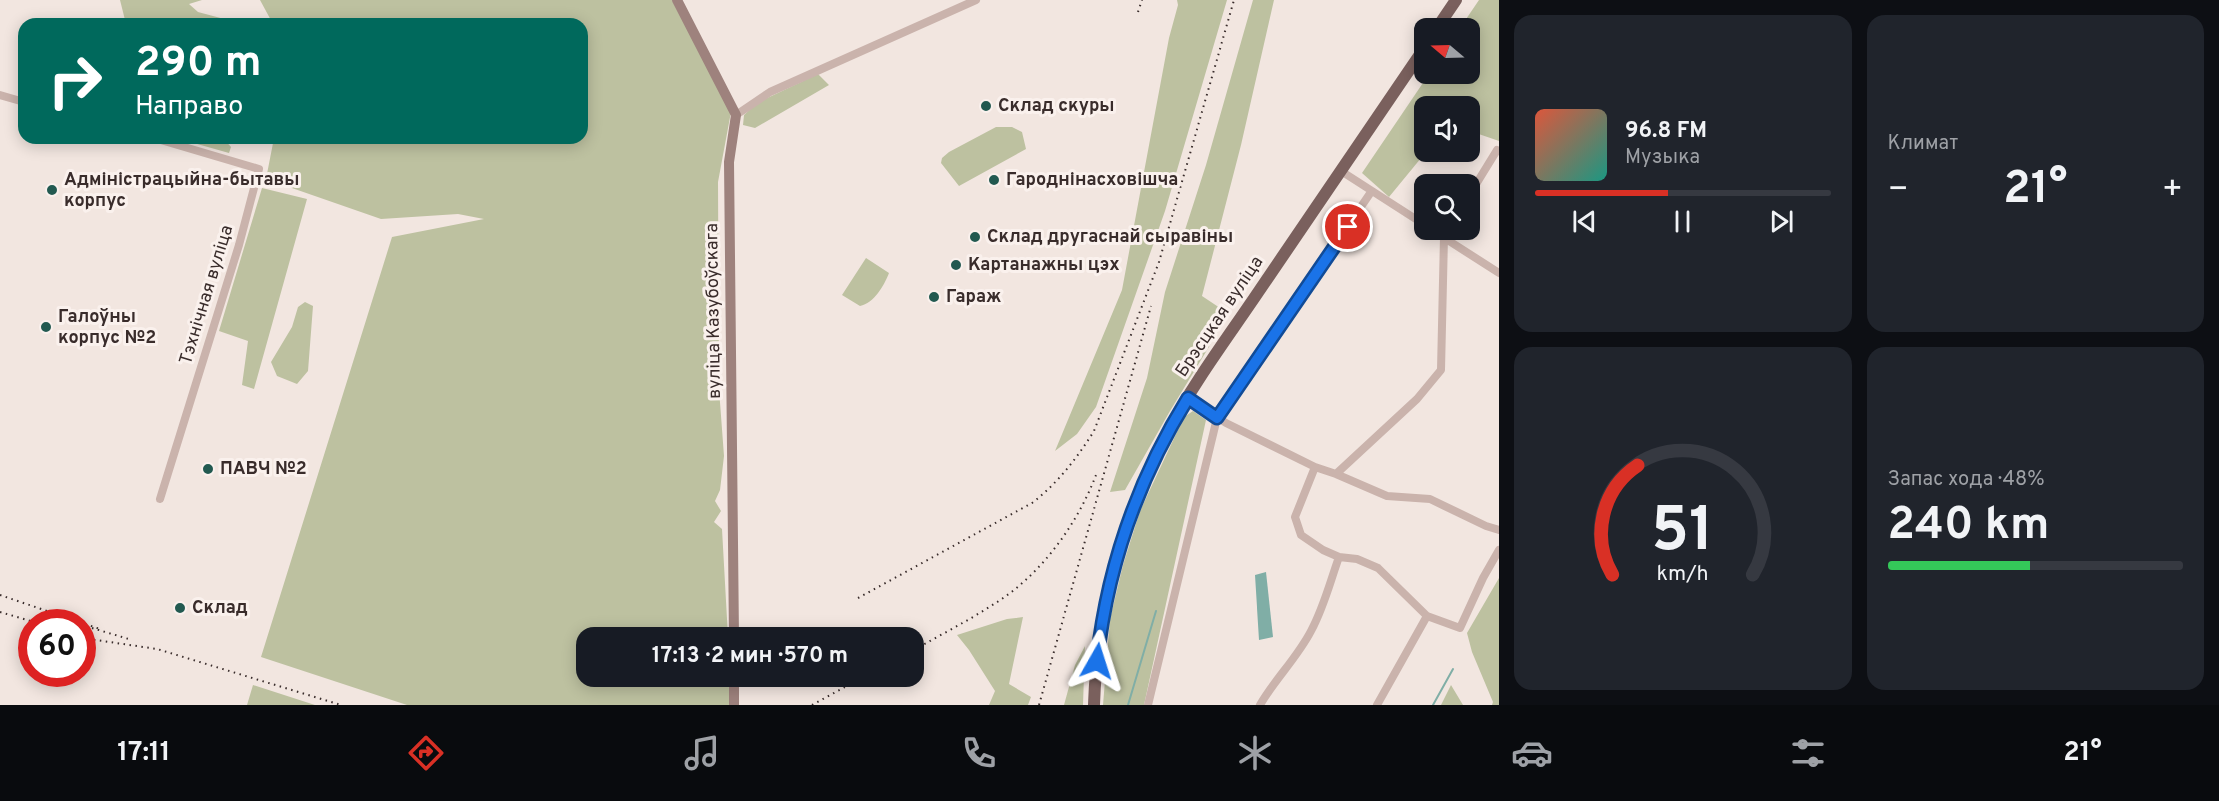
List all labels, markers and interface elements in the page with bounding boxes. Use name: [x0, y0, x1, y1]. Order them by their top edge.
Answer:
north arrow: [1414, 18, 1480, 84]
map controls: [1414, 18, 1480, 240]
text: 290 m: [135, 38, 262, 91]
icon: right: [36, 42, 114, 120]
text: Направо: [135, 90, 243, 124]
place label: Склад скуры: [998, 95, 1115, 118]
button: sound: [1414, 96, 1480, 162]
marker: Склад скуры: [979, 99, 993, 113]
text: 96.8 FM: [1625, 118, 1707, 145]
text: Климат: [1888, 131, 1958, 157]
text: Музыка: [1625, 145, 1700, 171]
text: 21°: [2003, 162, 2067, 219]
place label: Адміністрацыйна-бытавы корпус: [64, 169, 300, 213]
place label: Гароднінасховішча: [1006, 169, 1178, 192]
text: −: [1888, 170, 1909, 212]
text: +: [2162, 170, 2183, 212]
marker: Гароднінасховішча: [987, 173, 1001, 187]
button: search: [1414, 174, 1480, 240]
marker: Адміністрацыйна-бытавы корпус: [45, 183, 59, 197]
pin: [1322, 201, 1373, 252]
icon: previous: [1568, 205, 1601, 238]
icon: pause: [1666, 205, 1699, 238]
icon: next: [1765, 205, 1798, 238]
icon: arrive: [1331, 210, 1364, 243]
street label: Тэхнічная вуліца: [175, 222, 239, 368]
street label: вуліца Казубоўскага: [701, 223, 727, 399]
place label: Склад другаснай сыравіны: [987, 226, 1233, 249]
marker: Склад другаснай сыравіны: [968, 230, 982, 244]
street label: Брэсцкая вуліца: [1171, 252, 1269, 382]
place label: Картанажны цэх: [968, 254, 1120, 277]
marker: Картанажны цэх: [949, 258, 963, 272]
place label: Гараж: [946, 286, 1002, 309]
marker: Гараж: [927, 290, 941, 304]
place label: Галоўны корпус №2: [58, 306, 156, 350]
marker: Галоўны корпус №2: [39, 320, 53, 334]
place label: ПАВЧ №2: [220, 458, 307, 481]
marker: ПАВЧ №2: [201, 462, 215, 476]
text: Запас хода · 48%: [1888, 467, 2045, 493]
text: 51: [1651, 494, 1714, 573]
text: 240 km: [1888, 498, 2049, 555]
text: km/h: [1657, 562, 1709, 589]
place label: Склад: [192, 597, 248, 620]
marker: Склад: [173, 601, 187, 615]
speed limit sign: 60: [18, 609, 96, 687]
position arrow: [1065, 629, 1129, 693]
text: 17:13 · 2 мин · 570 m: [652, 643, 848, 670]
icon: directions: [405, 732, 447, 774]
icon: music: [681, 732, 723, 774]
icon: phone: [958, 732, 1000, 774]
icon: climate: [1234, 732, 1276, 774]
icon: car: [1511, 732, 1553, 774]
icon: filters: [1787, 732, 1829, 774]
text: 17:11: [117, 736, 171, 770]
text: 21°: [2063, 736, 2102, 770]

